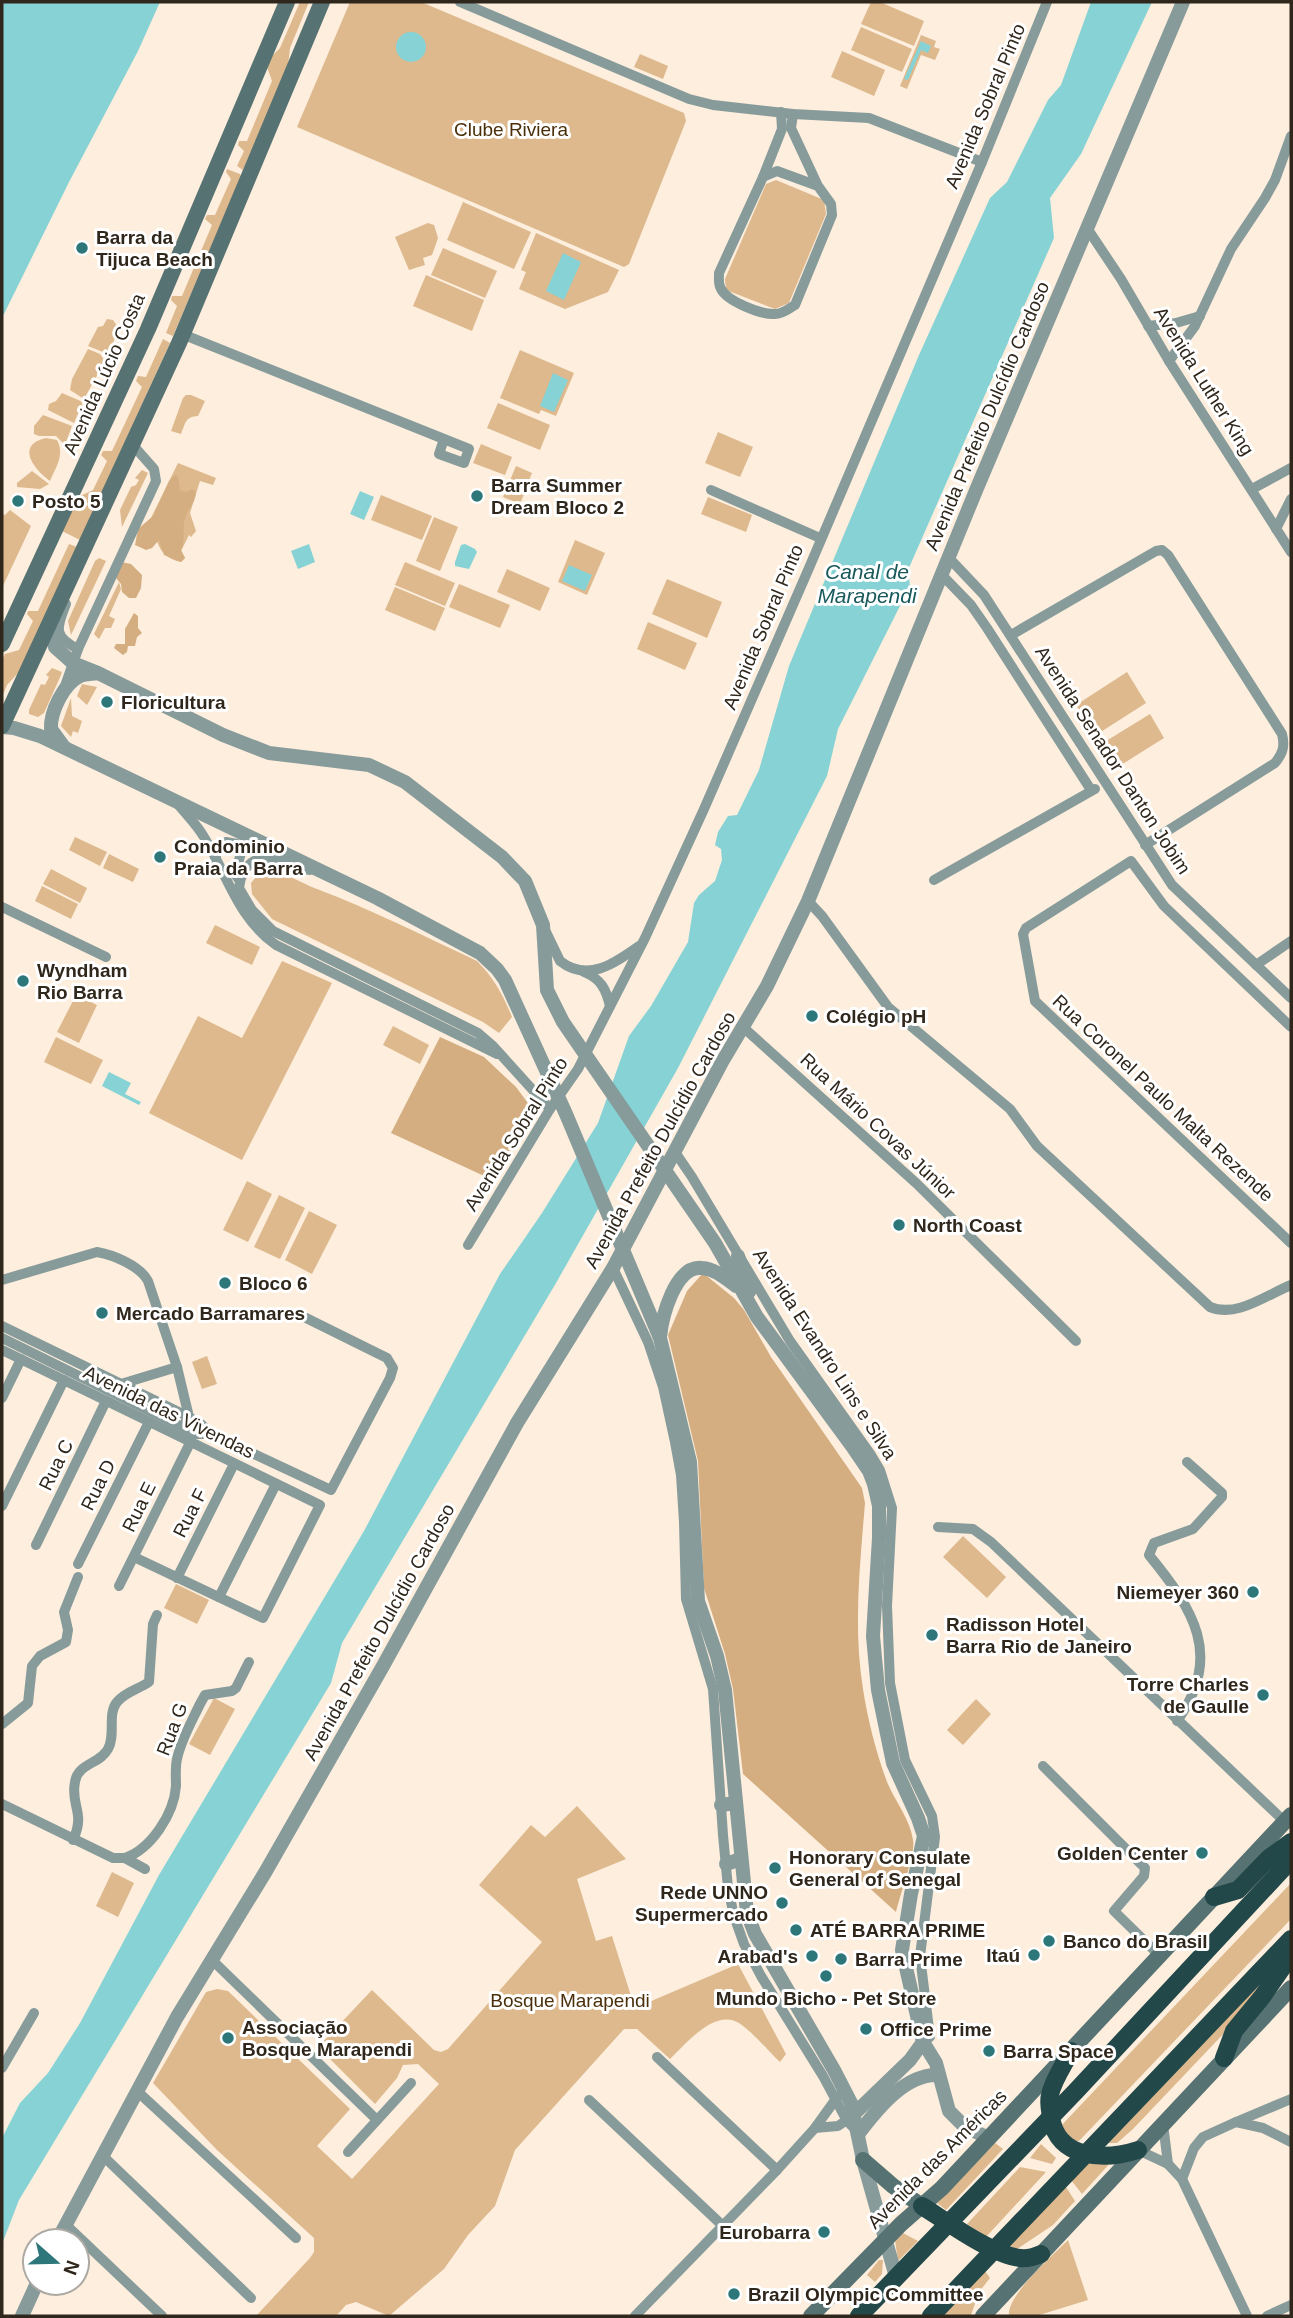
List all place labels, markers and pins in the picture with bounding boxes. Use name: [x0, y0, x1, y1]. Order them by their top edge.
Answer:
place label: Barra da Tijuca Beach: [96, 227, 213, 270]
marker: Barra da Tijuca Beach: [74, 240, 90, 256]
place label: Barra Summer Dream Bloco 2: [491, 475, 624, 518]
marker: Barra Summer Dream Bloco 2: [469, 488, 485, 504]
place label: Posto 5: [32, 491, 101, 512]
marker: Posto 5: [10, 493, 26, 509]
place label: Floricultura: [121, 692, 226, 713]
marker: Floricultura: [99, 694, 115, 710]
place label: Condominio Praia da Barra: [174, 836, 303, 879]
marker: Condominio Praia da Barra: [152, 849, 168, 865]
place label: Wyndham Rio Barra: [37, 960, 127, 1003]
marker: Wyndham Rio Barra: [15, 973, 31, 989]
place label: Colégio pH: [826, 1006, 926, 1027]
marker: Colégio pH: [804, 1008, 820, 1024]
place label: North Coast: [913, 1215, 1022, 1236]
marker: North Coast: [891, 1217, 907, 1233]
place label: Bloco 6: [239, 1273, 308, 1294]
marker: Bloco 6: [217, 1275, 233, 1291]
place label: Mercado Barramares: [116, 1303, 305, 1324]
marker: Mercado Barramares: [94, 1305, 110, 1321]
place label: Niemeyer 360: [1116, 1582, 1239, 1603]
marker: Niemeyer 360: [1245, 1584, 1261, 1600]
place label: Radisson Hotel Barra Rio de Janeiro: [946, 1614, 1132, 1657]
marker: Radisson Hotel Barra Rio de Janeiro: [924, 1627, 940, 1643]
place label: Torre Charles de Gaulle: [1127, 1674, 1249, 1717]
marker: Torre Charles de Gaulle: [1255, 1687, 1271, 1703]
place label: Golden Center: [1057, 1843, 1189, 1864]
marker: Golden Center: [1194, 1845, 1210, 1861]
place label: Honorary Consulate General of Senegal: [789, 1847, 971, 1890]
marker: Honorary Consulate General of Senegal: [767, 1860, 783, 1876]
place label: Rede UNNO Supermercado: [635, 1882, 768, 1925]
marker: Rede UNNO Supermercado: [774, 1895, 790, 1911]
place label: ATÉ BARRA PRIME: [810, 1920, 985, 1941]
marker: ATÉ BARRA PRIME: [788, 1922, 804, 1938]
place label: Banco do Brasil: [1063, 1931, 1208, 1952]
marker: Banco do Brasil: [1041, 1933, 1057, 1949]
place label: Itaú: [986, 1945, 1020, 1966]
place label: Arabad's: [717, 1946, 798, 1967]
marker: Itaú: [1026, 1947, 1042, 1963]
marker: Arabad's: [804, 1948, 820, 1964]
place label: Barra Prime: [855, 1949, 963, 1970]
marker: Barra Prime: [833, 1951, 849, 1967]
marker: Mundo Bicho - Pet Store: [818, 1968, 834, 1984]
place label: Mundo Bicho - Pet Store: [716, 1988, 936, 2009]
place label: Associação Bosque Marapendi: [242, 2017, 412, 2060]
place label: Office Prime: [880, 2019, 992, 2040]
marker: Office Prime: [858, 2021, 874, 2037]
marker: Associação Bosque Marapendi: [220, 2030, 236, 2046]
place label: Barra Space: [1003, 2041, 1114, 2062]
marker: Barra Space: [981, 2043, 997, 2059]
place label: Eurobarra: [719, 2222, 810, 2243]
marker: Eurobarra: [816, 2224, 832, 2240]
place label: Brazil Olympic Committee: [748, 2284, 983, 2305]
marker: Brazil Olympic Committee: [726, 2286, 742, 2302]

